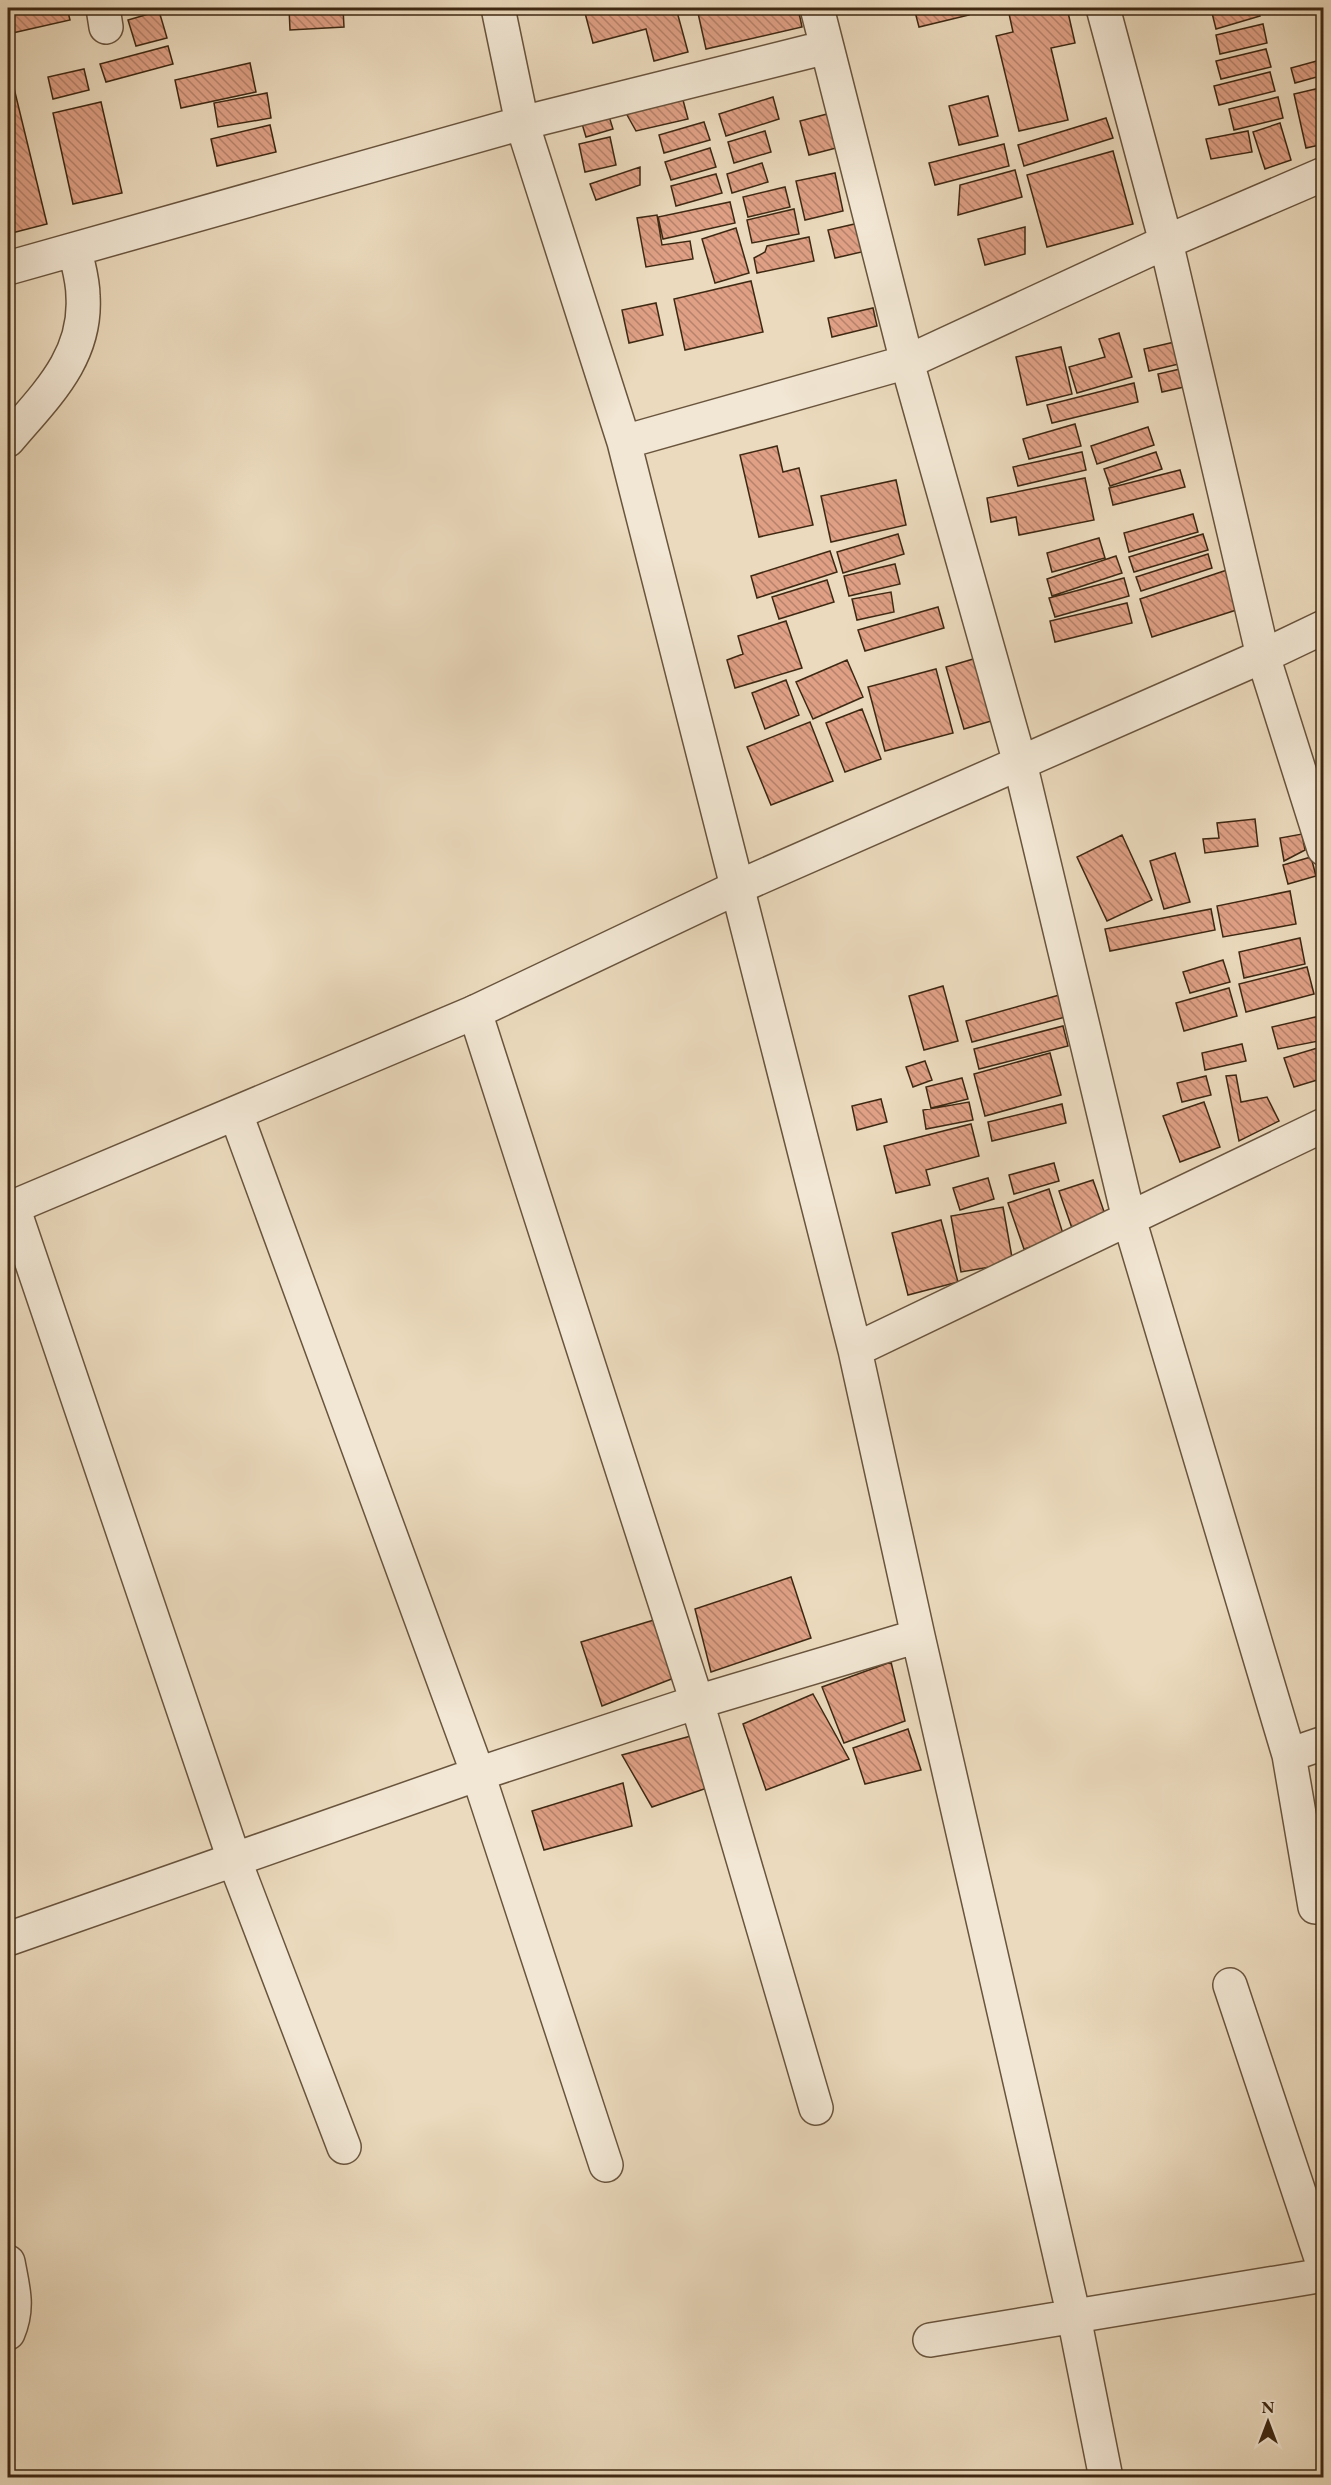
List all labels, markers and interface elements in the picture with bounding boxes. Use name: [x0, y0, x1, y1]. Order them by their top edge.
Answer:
north arrow: [1238, 2392, 1298, 2452]
text: N: [1262, 2397, 1275, 2418]

